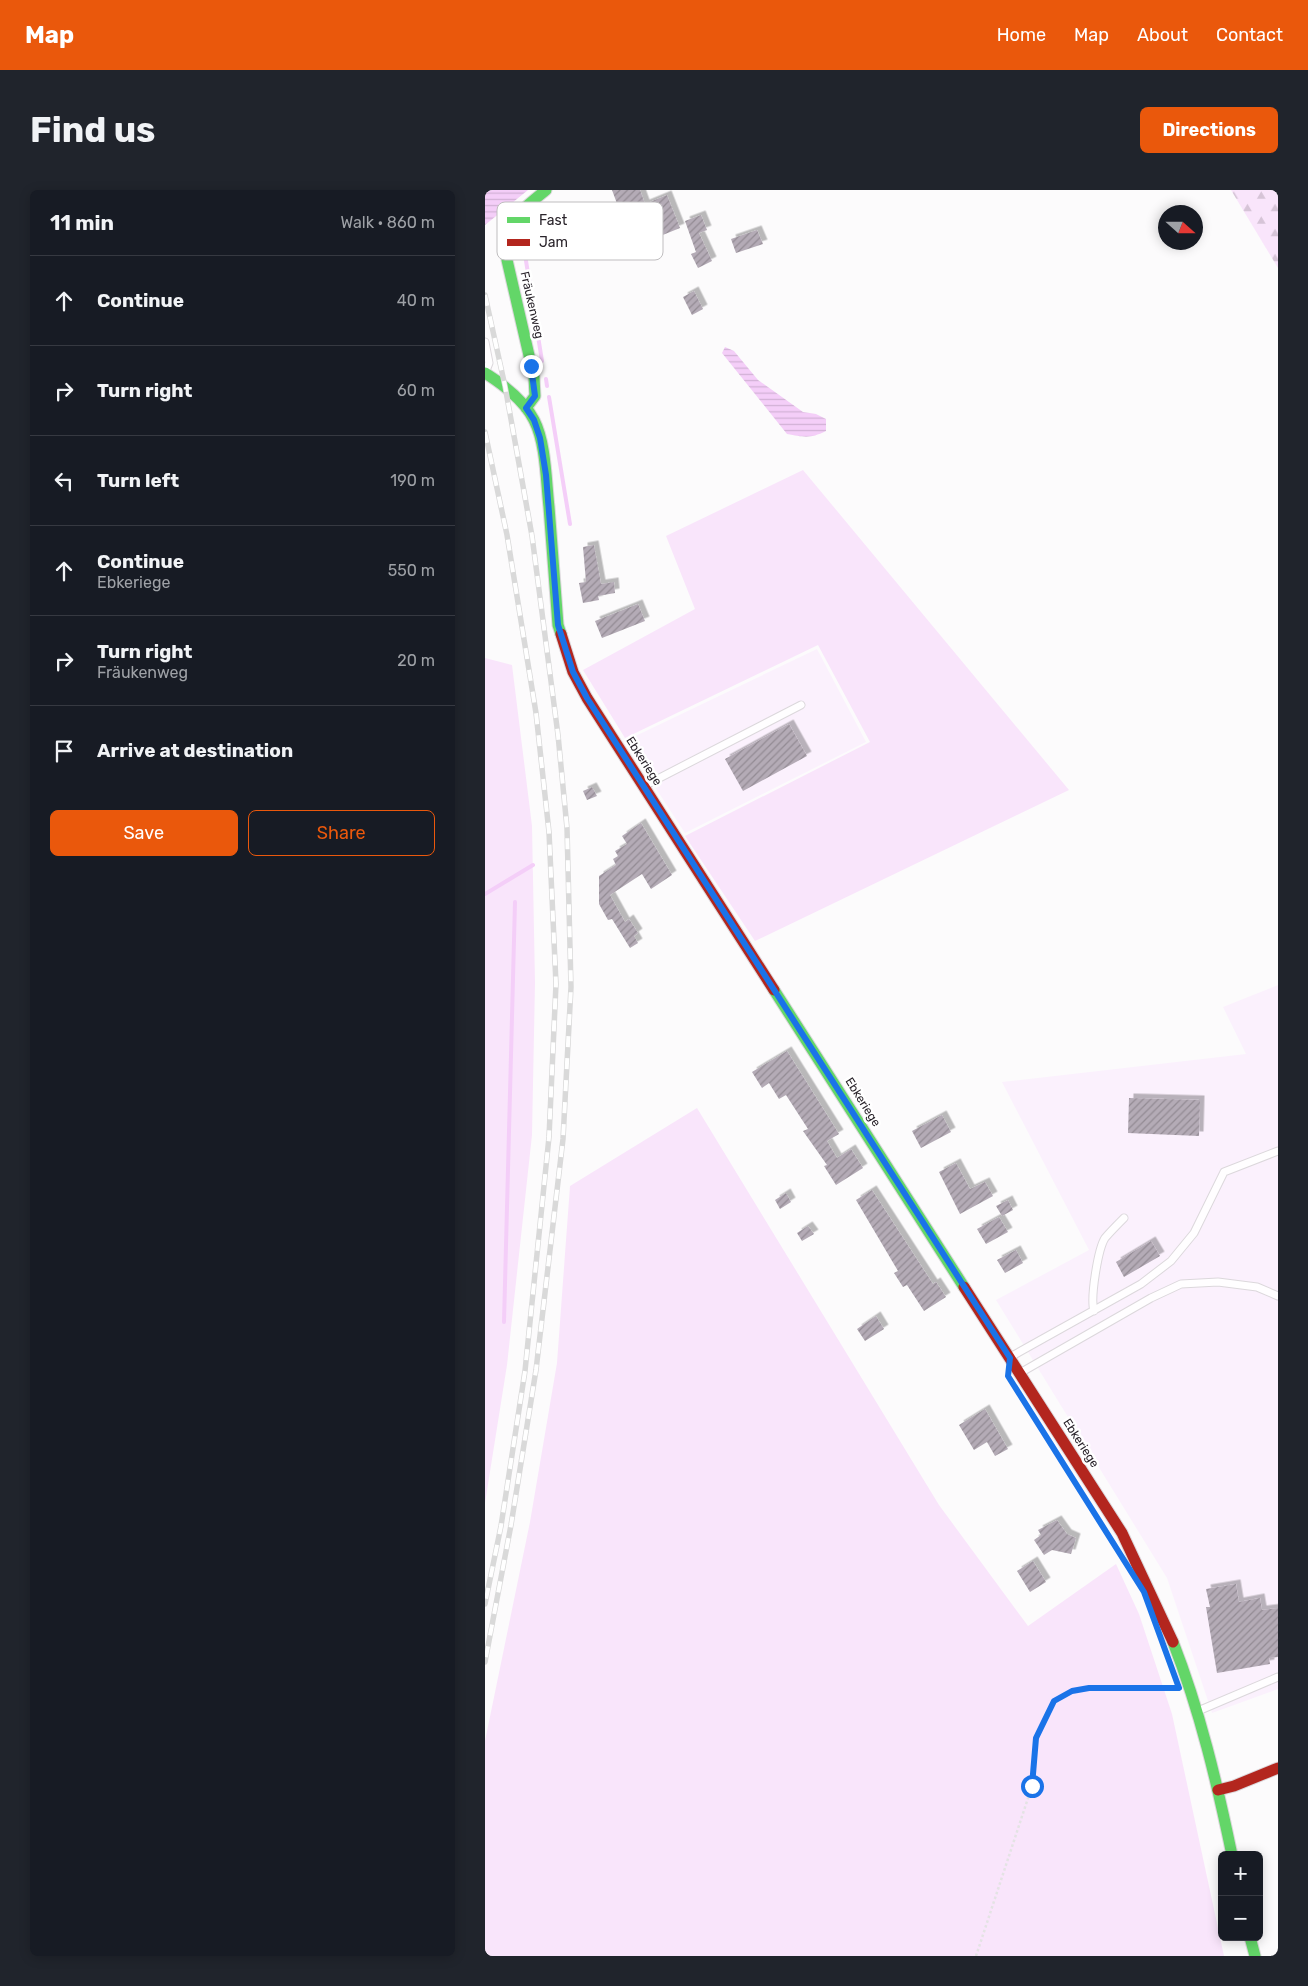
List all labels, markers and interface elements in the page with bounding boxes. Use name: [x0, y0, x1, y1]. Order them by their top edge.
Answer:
text: Map: [25, 21, 74, 49]
text: Home: [997, 24, 1046, 46]
text: Map: [1074, 24, 1109, 46]
text: About: [1137, 24, 1188, 46]
text: Contact: [1216, 24, 1283, 46]
button: Directions: [1140, 107, 1278, 153]
text: Find us: [30, 109, 155, 151]
legend: [497, 202, 663, 260]
north arrow: [1158, 205, 1203, 250]
text: 11 min: [50, 210, 114, 235]
text: Fast: [539, 212, 568, 229]
text: Walk · 860 m: [340, 213, 435, 232]
text: Jam: [539, 234, 568, 251]
street label: Fräukenweg: [517, 270, 547, 340]
icon: ahead: [50, 287, 78, 315]
text: Continue: [97, 289, 184, 312]
text: 40 m: [397, 291, 435, 310]
route end: [520, 355, 543, 378]
icon: right: [50, 377, 78, 405]
text: Turn right: [97, 379, 192, 402]
text: 60 m: [397, 381, 435, 400]
icon: left: [50, 467, 78, 495]
text: Turn left: [97, 469, 179, 492]
text: 190 m: [390, 471, 435, 490]
text: Continue: [97, 550, 184, 573]
icon: ahead: [50, 557, 78, 585]
text: 550 m: [388, 561, 435, 580]
text: Ebkeriege: [97, 573, 170, 592]
text: Turn right: [97, 640, 192, 663]
icon: right: [50, 647, 78, 675]
text: 20 m: [397, 651, 435, 670]
text: Fräukenweg: [97, 663, 188, 682]
street label: Ebkeriege: [623, 734, 665, 788]
icon: arrive: [50, 737, 78, 765]
text: Arrive at destination: [97, 739, 293, 762]
button: Save: [50, 810, 238, 856]
button: Share: [248, 810, 435, 856]
street label: Ebkeriege: [842, 1075, 884, 1129]
street label: Ebkeriege: [1060, 1416, 1102, 1470]
route start: [1021, 1775, 1044, 1798]
map controls: [1218, 1851, 1263, 1941]
button: +: [1218, 1851, 1263, 1896]
button: −: [1218, 1896, 1263, 1941]

